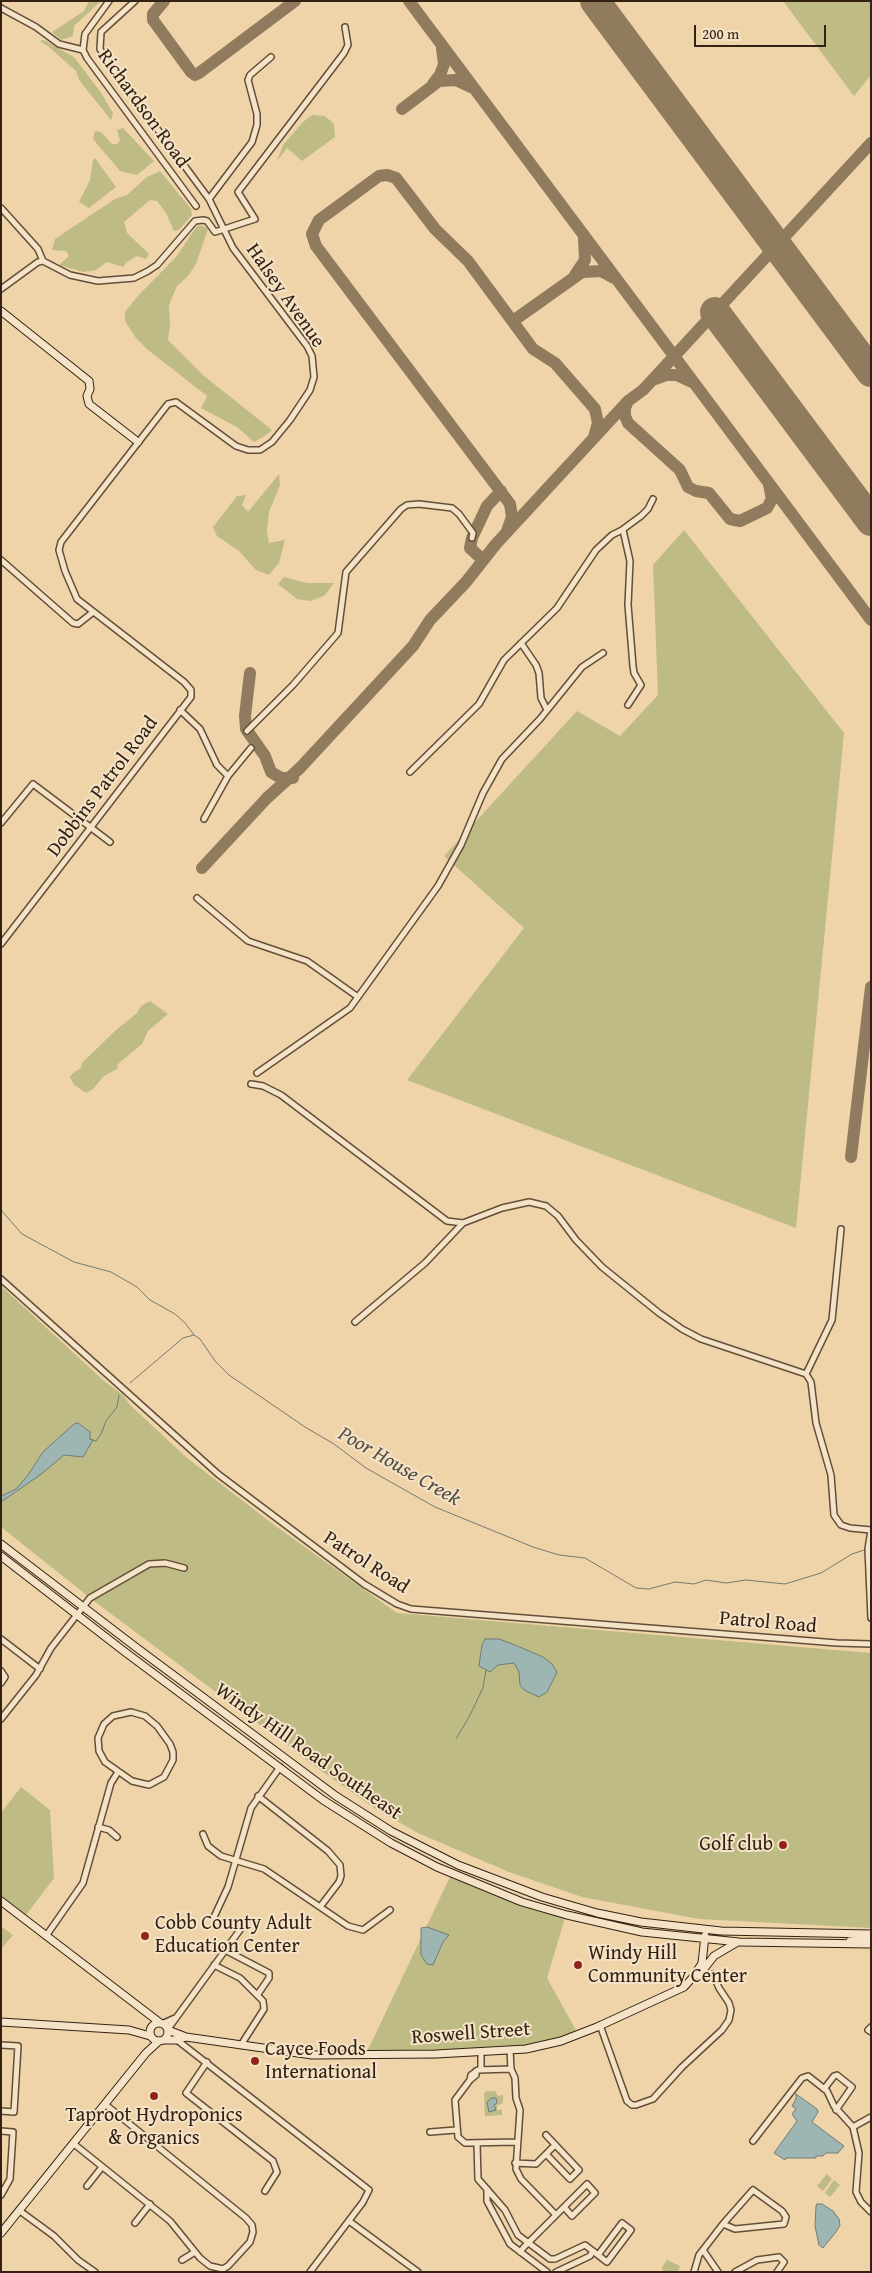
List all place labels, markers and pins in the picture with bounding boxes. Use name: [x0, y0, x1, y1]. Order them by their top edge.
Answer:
place label: Golf club: [699, 1833, 773, 1857]
marker: Golf club: [777, 1839, 789, 1851]
place label: Cobb County Adult Education Center: [155, 1912, 312, 1959]
marker: Cobb County Adult Education Center: [139, 1930, 151, 1942]
place label: Windy Hill Community Center: [588, 1942, 747, 1989]
marker: Windy Hill Community Center: [572, 1959, 584, 1971]
place label: Cayce Foods International: [265, 2038, 377, 2085]
marker: Cayce Foods International: [249, 2055, 261, 2067]
marker: Taproot Hydroponics & Organics: [148, 2090, 160, 2102]
place label: Taproot Hydroponics & Organics: [65, 2104, 243, 2151]

